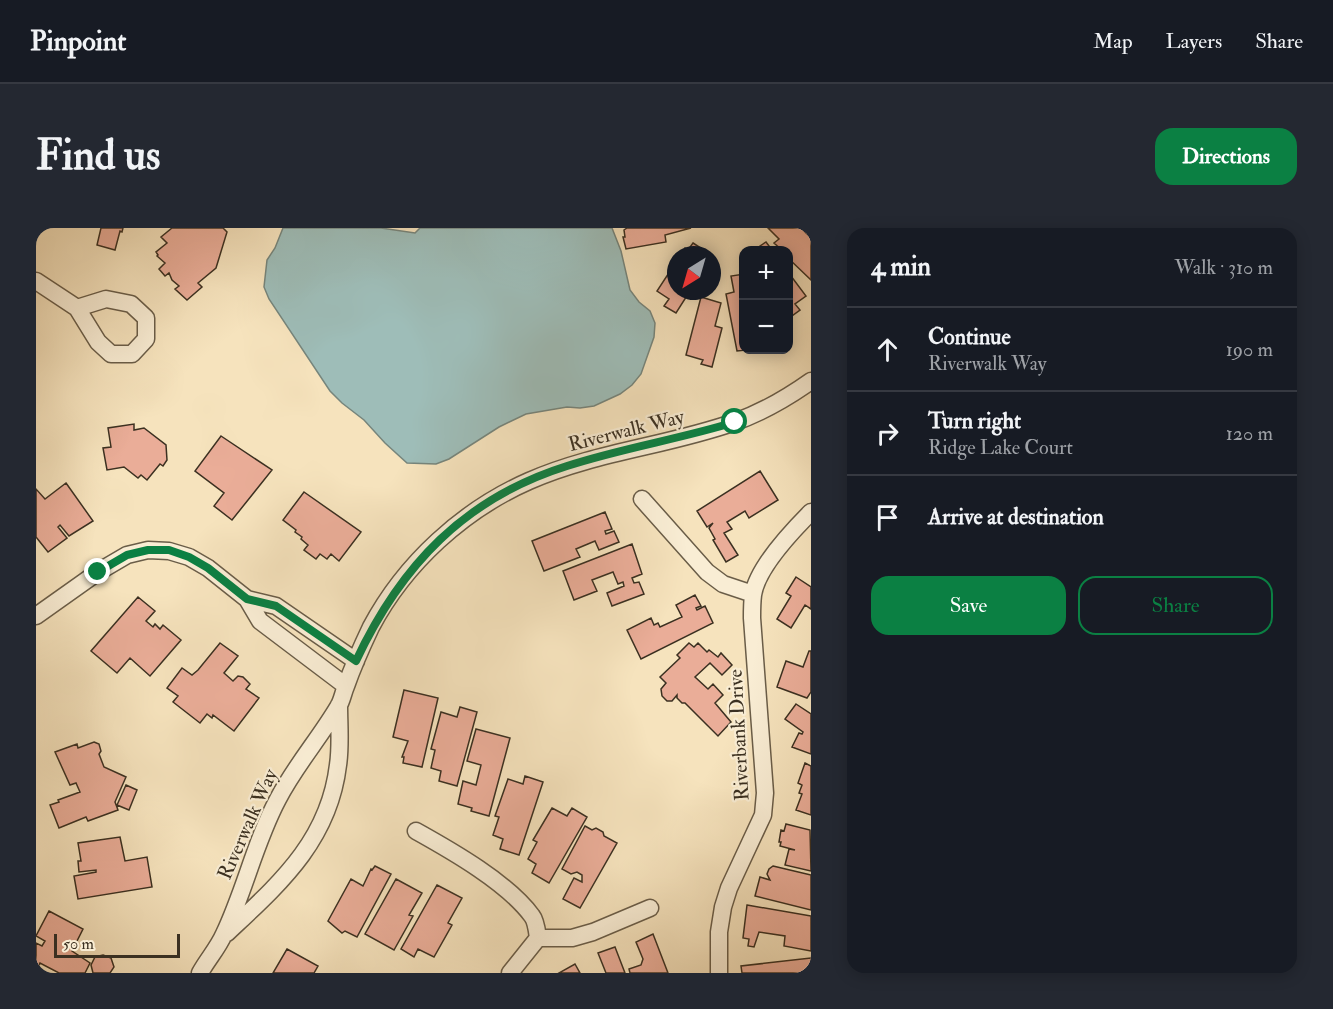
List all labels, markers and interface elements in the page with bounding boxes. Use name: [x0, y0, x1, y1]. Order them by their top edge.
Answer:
text: Pinpoint: [30, 24, 126, 59]
text: Map: [1093, 28, 1133, 55]
text: Layers: [1166, 28, 1222, 55]
text: Share: [1255, 28, 1303, 55]
button: Directions: [1155, 128, 1297, 185]
text: Find us: [36, 130, 160, 182]
north arrow: [667, 246, 721, 300]
map controls: [739, 246, 793, 354]
button: +: [739, 246, 793, 300]
text: 4 min: [871, 251, 931, 283]
text: Walk · 310 m: [1174, 255, 1273, 280]
button: −: [739, 300, 793, 354]
text: Continue: [928, 323, 1011, 351]
icon: ahead: [871, 333, 904, 366]
text: 190 m: [1226, 337, 1273, 362]
text: Riverwalk Way: [928, 351, 1047, 376]
street label: Riverwalk Way: [566, 404, 688, 457]
text: Turn right: [928, 407, 1021, 435]
route start: [721, 408, 747, 434]
icon: right: [871, 417, 904, 450]
text: 120 m: [1226, 421, 1273, 446]
text: Ridge Lake Court: [928, 435, 1073, 460]
icon: arrive: [871, 501, 904, 534]
text: Arrive at destination: [928, 503, 1104, 531]
route end: [84, 558, 110, 584]
button: Save: [871, 576, 1066, 635]
button: Share: [1078, 576, 1273, 635]
street label: Riverbank Drive: [723, 669, 754, 801]
street label: Riverwalk Way: [212, 764, 283, 883]
scale bar: [54, 931, 180, 958]
text: 50 m: [63, 934, 94, 954]

